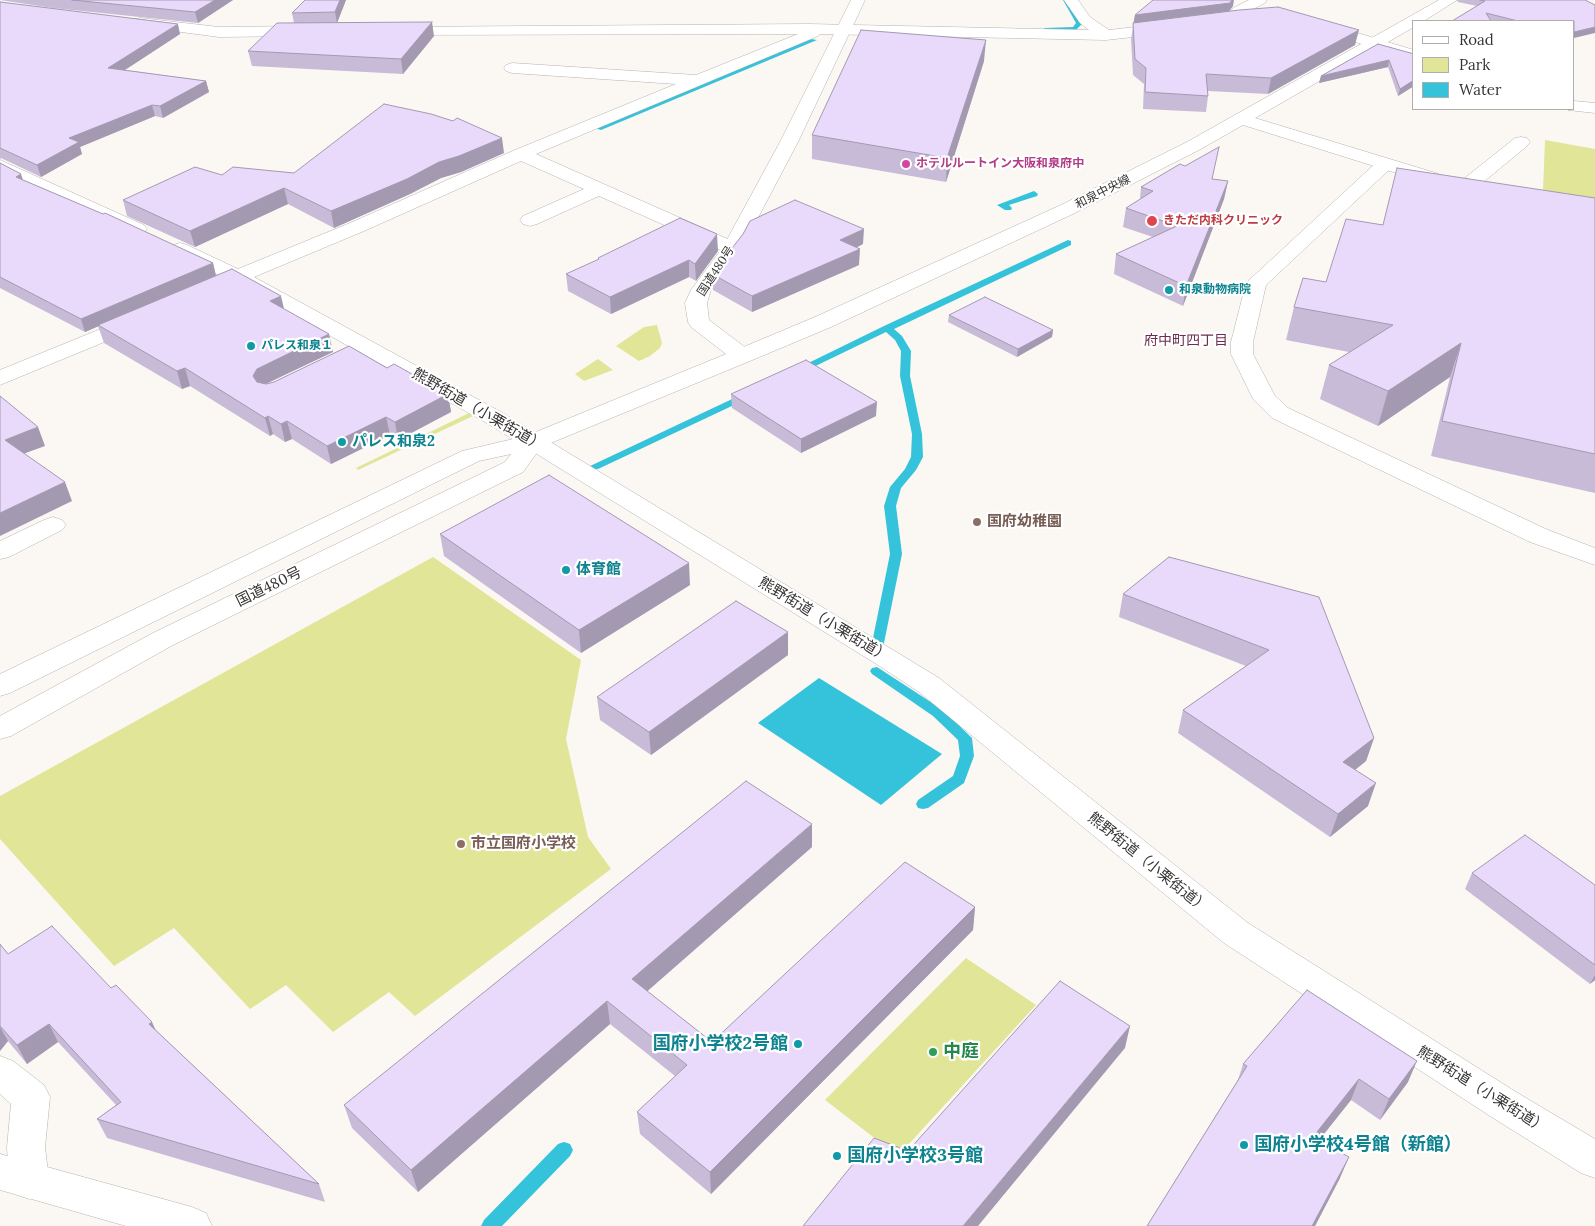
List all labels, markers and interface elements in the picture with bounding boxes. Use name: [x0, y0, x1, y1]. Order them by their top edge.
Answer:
legend: [1412, 20, 1575, 110]
text: Road: [1459, 30, 1494, 49]
text: Park: [1459, 55, 1490, 74]
text: Water: [1459, 80, 1501, 99]
place label: ホテルルートイン大阪和泉府中: [916, 157, 1084, 171]
marker: ホテルルートイン大阪和泉府中: [900, 158, 912, 170]
street label: 和泉中央線: [1073, 172, 1133, 212]
marker: きただ内科クリニック: [1145, 214, 1159, 228]
place label: きただ内科クリニック: [1163, 214, 1283, 228]
street label: 国道480号: [695, 243, 737, 299]
place label: 和泉動物病院: [1179, 283, 1251, 297]
marker: 和泉動物病院: [1163, 284, 1175, 296]
district label: 府中町四丁目: [1144, 333, 1228, 349]
place label: パレス和泉１: [261, 339, 333, 353]
marker: パレス和泉１: [245, 340, 257, 352]
street label: 熊野街道（小栗街道）: [409, 365, 547, 455]
place label: パレス和泉2: [352, 433, 435, 451]
marker: パレス和泉2: [336, 436, 348, 448]
place label: 国府幼稚園: [987, 513, 1062, 531]
marker: 国府幼稚園: [971, 516, 983, 528]
place label: 体育館: [576, 561, 621, 579]
street label: 国道480号: [233, 563, 305, 611]
marker: 体育館: [560, 564, 572, 576]
street label: 熊野街道（小栗街道）: [755, 574, 893, 666]
street label: 熊野街道（小栗街道）: [1084, 809, 1212, 917]
place label: 市立国府小学校: [471, 835, 576, 853]
marker: 市立国府小学校: [455, 838, 467, 850]
place label: 国府小学校2号館: [652, 1033, 788, 1055]
marker: 国府小学校2号館: [792, 1038, 804, 1050]
place label: 中庭: [943, 1041, 979, 1063]
street label: 熊野街道（小栗街道）: [1414, 1043, 1550, 1137]
marker: 中庭: [927, 1046, 939, 1058]
place label: 国府小学校4号館（新館）: [1254, 1134, 1462, 1156]
marker: 国府小学校4号館（新館）: [1238, 1139, 1250, 1151]
place label: 国府小学校3号館: [847, 1145, 983, 1167]
marker: 国府小学校3号館: [831, 1150, 843, 1162]

